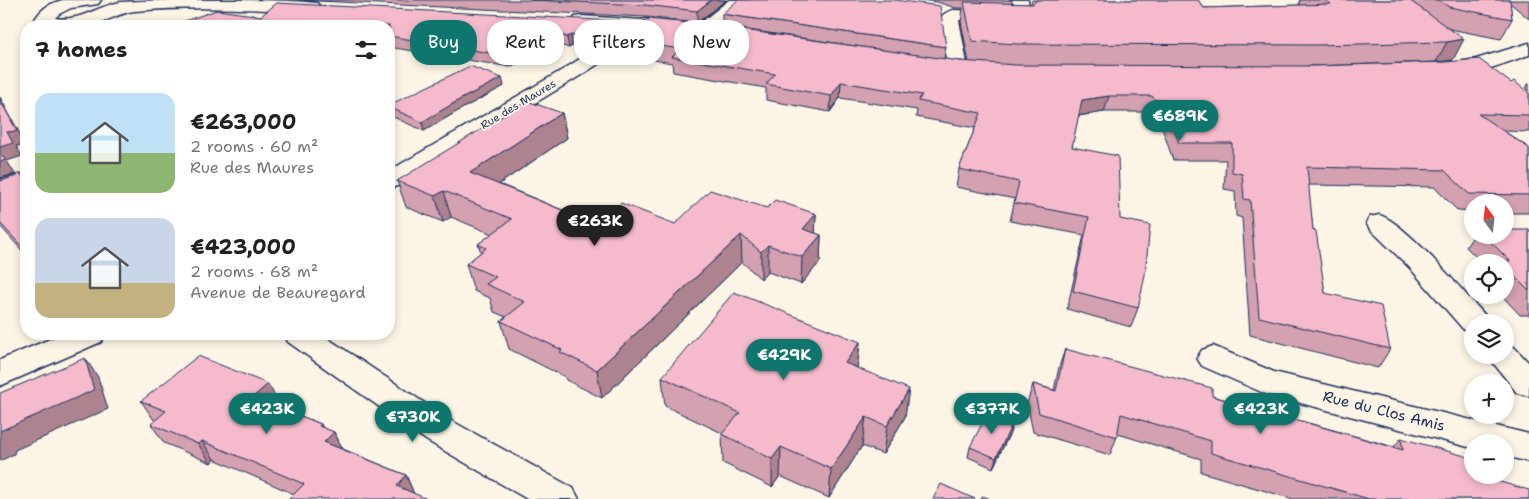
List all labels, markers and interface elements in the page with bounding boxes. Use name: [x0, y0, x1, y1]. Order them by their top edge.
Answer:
chip: Buy: [410, 20, 477, 65]
chip: Rent: [487, 20, 564, 65]
chip: Filters: [574, 20, 664, 65]
chip: New: [674, 20, 749, 65]
text: 7 homes: [35, 36, 127, 64]
icon: filters: [352, 36, 380, 64]
street label: Rue des Maures: [478, 76, 559, 133]
pin: €689K: [1145, 100, 1215, 142]
text: €689K: [1152, 105, 1208, 126]
text: €263,000: [190, 108, 296, 136]
icon: home: [75, 113, 135, 173]
text: 2 rooms · 60 m²: [190, 136, 318, 157]
text: Rue des Maures: [190, 157, 314, 178]
north arrow: [1464, 194, 1514, 244]
map controls: [1464, 194, 1514, 484]
pin: €263K: [560, 204, 630, 247]
text: €263K: [568, 210, 622, 231]
text: €423,000: [190, 233, 296, 261]
icon: home: [75, 238, 135, 298]
button: locate: [1464, 254, 1514, 304]
text: 2 rooms · 68 m²: [190, 261, 318, 282]
text: Avenue de Beauregard: [190, 282, 366, 303]
button: layers: [1464, 314, 1514, 364]
pin: €429K: [749, 338, 819, 381]
text: €429K: [757, 344, 811, 365]
button: +: [1464, 374, 1514, 424]
street label: Rue du Clos Amis: [1321, 386, 1447, 436]
pin: €423K: [232, 392, 302, 435]
pin: €377K: [957, 392, 1027, 435]
pin: €423K: [1226, 392, 1296, 435]
text: €423K: [240, 398, 294, 419]
text: €377K: [965, 398, 1019, 419]
text: €423K: [1234, 398, 1288, 419]
pin: €730K: [378, 400, 448, 443]
text: €730K: [386, 406, 440, 427]
button: −: [1464, 434, 1514, 484]

